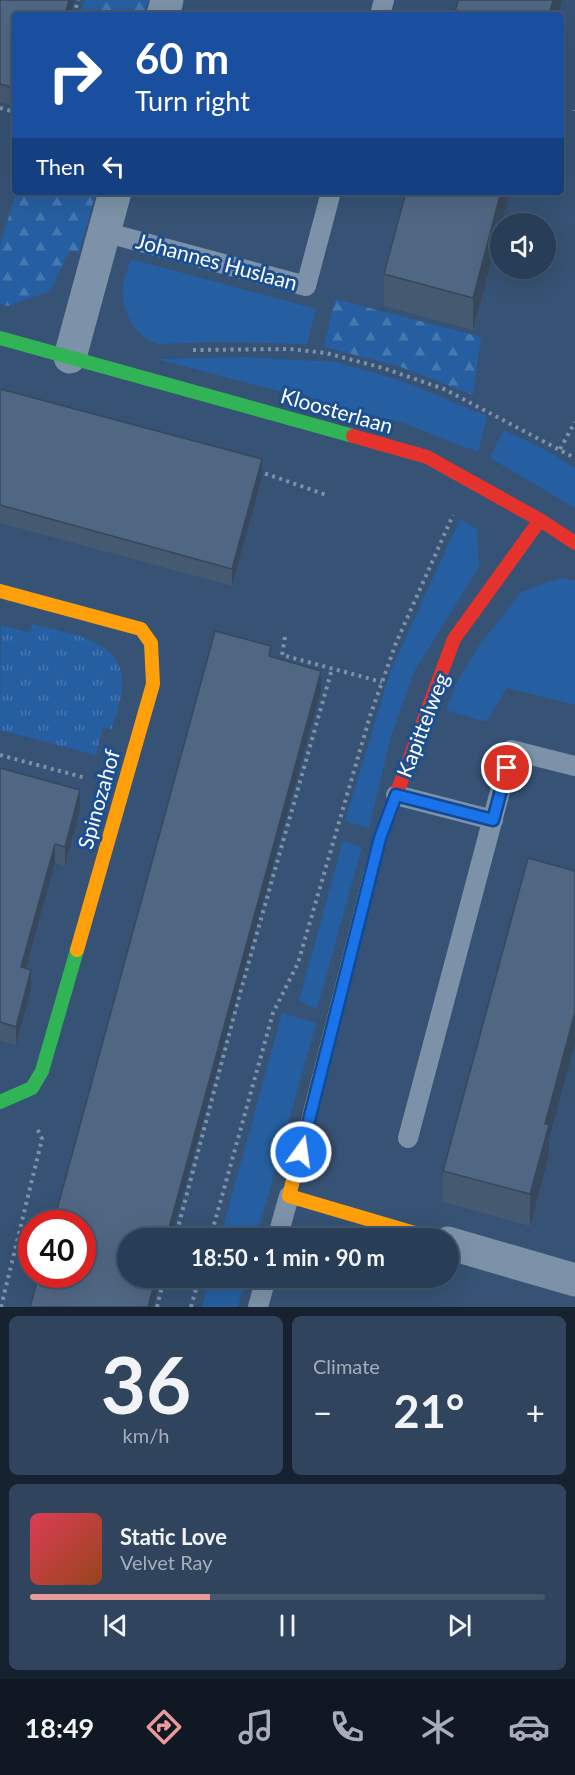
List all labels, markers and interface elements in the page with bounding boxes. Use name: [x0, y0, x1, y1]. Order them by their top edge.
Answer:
text: 60 m: [135, 33, 229, 83]
icon: right: [36, 36, 114, 114]
text: Turn right: [135, 84, 250, 117]
icon: left: [97, 150, 130, 183]
text: Then: [36, 153, 85, 180]
map controls: [490, 213, 556, 279]
button: sound: [490, 213, 556, 279]
street label: Johannes Huslaan: [134, 227, 300, 295]
street label: Kloosterlaan: [278, 382, 396, 438]
street label: Kapittelweg: [391, 669, 453, 781]
pin: [481, 742, 532, 793]
street label: Spinozahof: [72, 746, 124, 852]
icon: arrive: [490, 751, 523, 784]
position arrow: [269, 1120, 333, 1184]
speed limit sign: 40: [18, 1210, 96, 1288]
text: 18:50 · 1 min · 90 m: [191, 1244, 385, 1271]
text: 36: [101, 1337, 191, 1431]
text: Climate: [313, 1354, 380, 1378]
text: 21°: [394, 1384, 464, 1438]
text: −: [313, 1392, 332, 1432]
text: +: [526, 1392, 545, 1432]
text: km/h: [123, 1423, 169, 1447]
text: Static Love: [120, 1523, 227, 1550]
text: Velvet Ray: [120, 1550, 213, 1574]
icon: previous: [99, 1609, 132, 1642]
icon: pause: [271, 1609, 304, 1642]
icon: next: [443, 1609, 476, 1642]
icon: directions: [143, 1706, 185, 1748]
icon: music: [235, 1706, 277, 1748]
icon: phone: [326, 1706, 368, 1748]
icon: climate: [417, 1706, 459, 1748]
icon: car: [508, 1706, 550, 1748]
text: 18:49: [25, 1711, 94, 1744]

